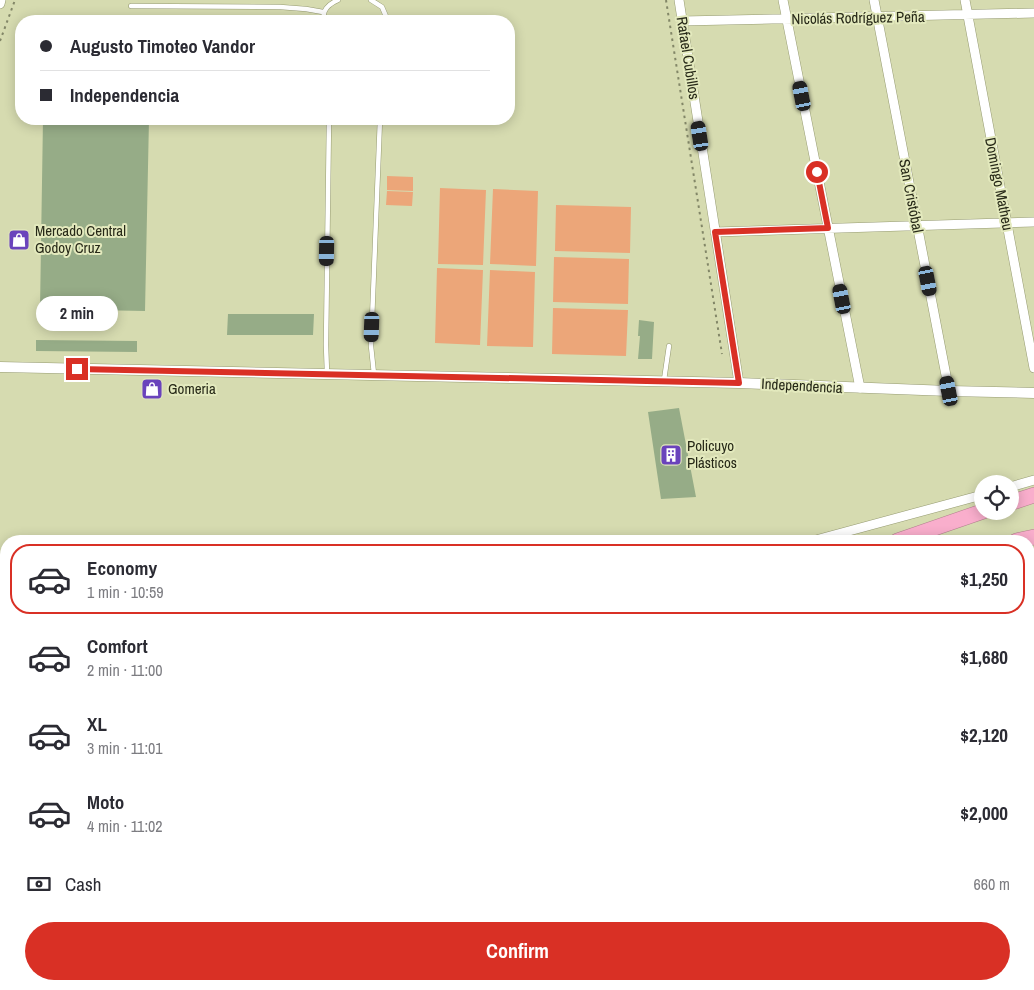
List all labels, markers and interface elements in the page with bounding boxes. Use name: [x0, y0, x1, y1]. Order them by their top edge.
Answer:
street label: Nicolás Rodríguez Peña: [791, 6, 925, 29]
street label: Rafael Cubillos: [672, 15, 705, 101]
text: Augusto Timoteo Vandor: [70, 33, 255, 59]
car: [791, 80, 812, 112]
text: Independencia: [70, 82, 179, 108]
car: [690, 120, 709, 152]
street label: Domingo Matheu: [980, 136, 1019, 232]
street label: San Cristóbal: [894, 157, 929, 234]
route start: [806, 161, 828, 183]
place label: Mercado Central Godoy Cruz: [35, 220, 126, 258]
shop icon: Mercado Central Godoy Cruz: [7, 228, 31, 252]
car: [319, 236, 334, 266]
car: [917, 265, 938, 297]
car: [831, 283, 852, 315]
callout: 2 min: [36, 296, 118, 332]
text: 2 min: [60, 302, 94, 324]
car: [363, 312, 380, 342]
route end: [66, 358, 88, 380]
street label: Independencia: [761, 373, 843, 398]
car: [938, 375, 959, 407]
shop icon: Gomeria: [140, 377, 164, 401]
place label: Gomeria: [168, 378, 216, 399]
place label: Policuyo Plásticos: [687, 435, 737, 473]
building icon: Policuyo Plásticos: [659, 443, 683, 467]
map controls: [974, 475, 1019, 520]
button: locate: [974, 475, 1019, 520]
text: Economy: [87, 555, 157, 581]
icon: car: [27, 557, 72, 602]
text: $1,250: [960, 566, 1008, 592]
text: 1 min · 10:59: [87, 581, 164, 603]
text: Comfort: [87, 633, 148, 659]
icon: car: [27, 635, 72, 680]
text: $1,680: [960, 644, 1008, 670]
text: 2 min · 11:00: [87, 659, 163, 681]
text: XL: [87, 711, 107, 737]
icon: car: [27, 713, 72, 758]
text: $2,120: [960, 722, 1008, 748]
text: 3 min · 11:01: [87, 737, 163, 759]
text: Moto: [87, 789, 124, 815]
icon: car: [27, 791, 72, 836]
text: $2,000: [960, 800, 1008, 826]
text: 4 min · 11:02: [87, 815, 163, 837]
icon: cash: [25, 870, 53, 898]
text: Cash: [65, 871, 101, 897]
text: 660 m: [974, 873, 1010, 895]
button: Confirm: [25, 922, 1010, 980]

